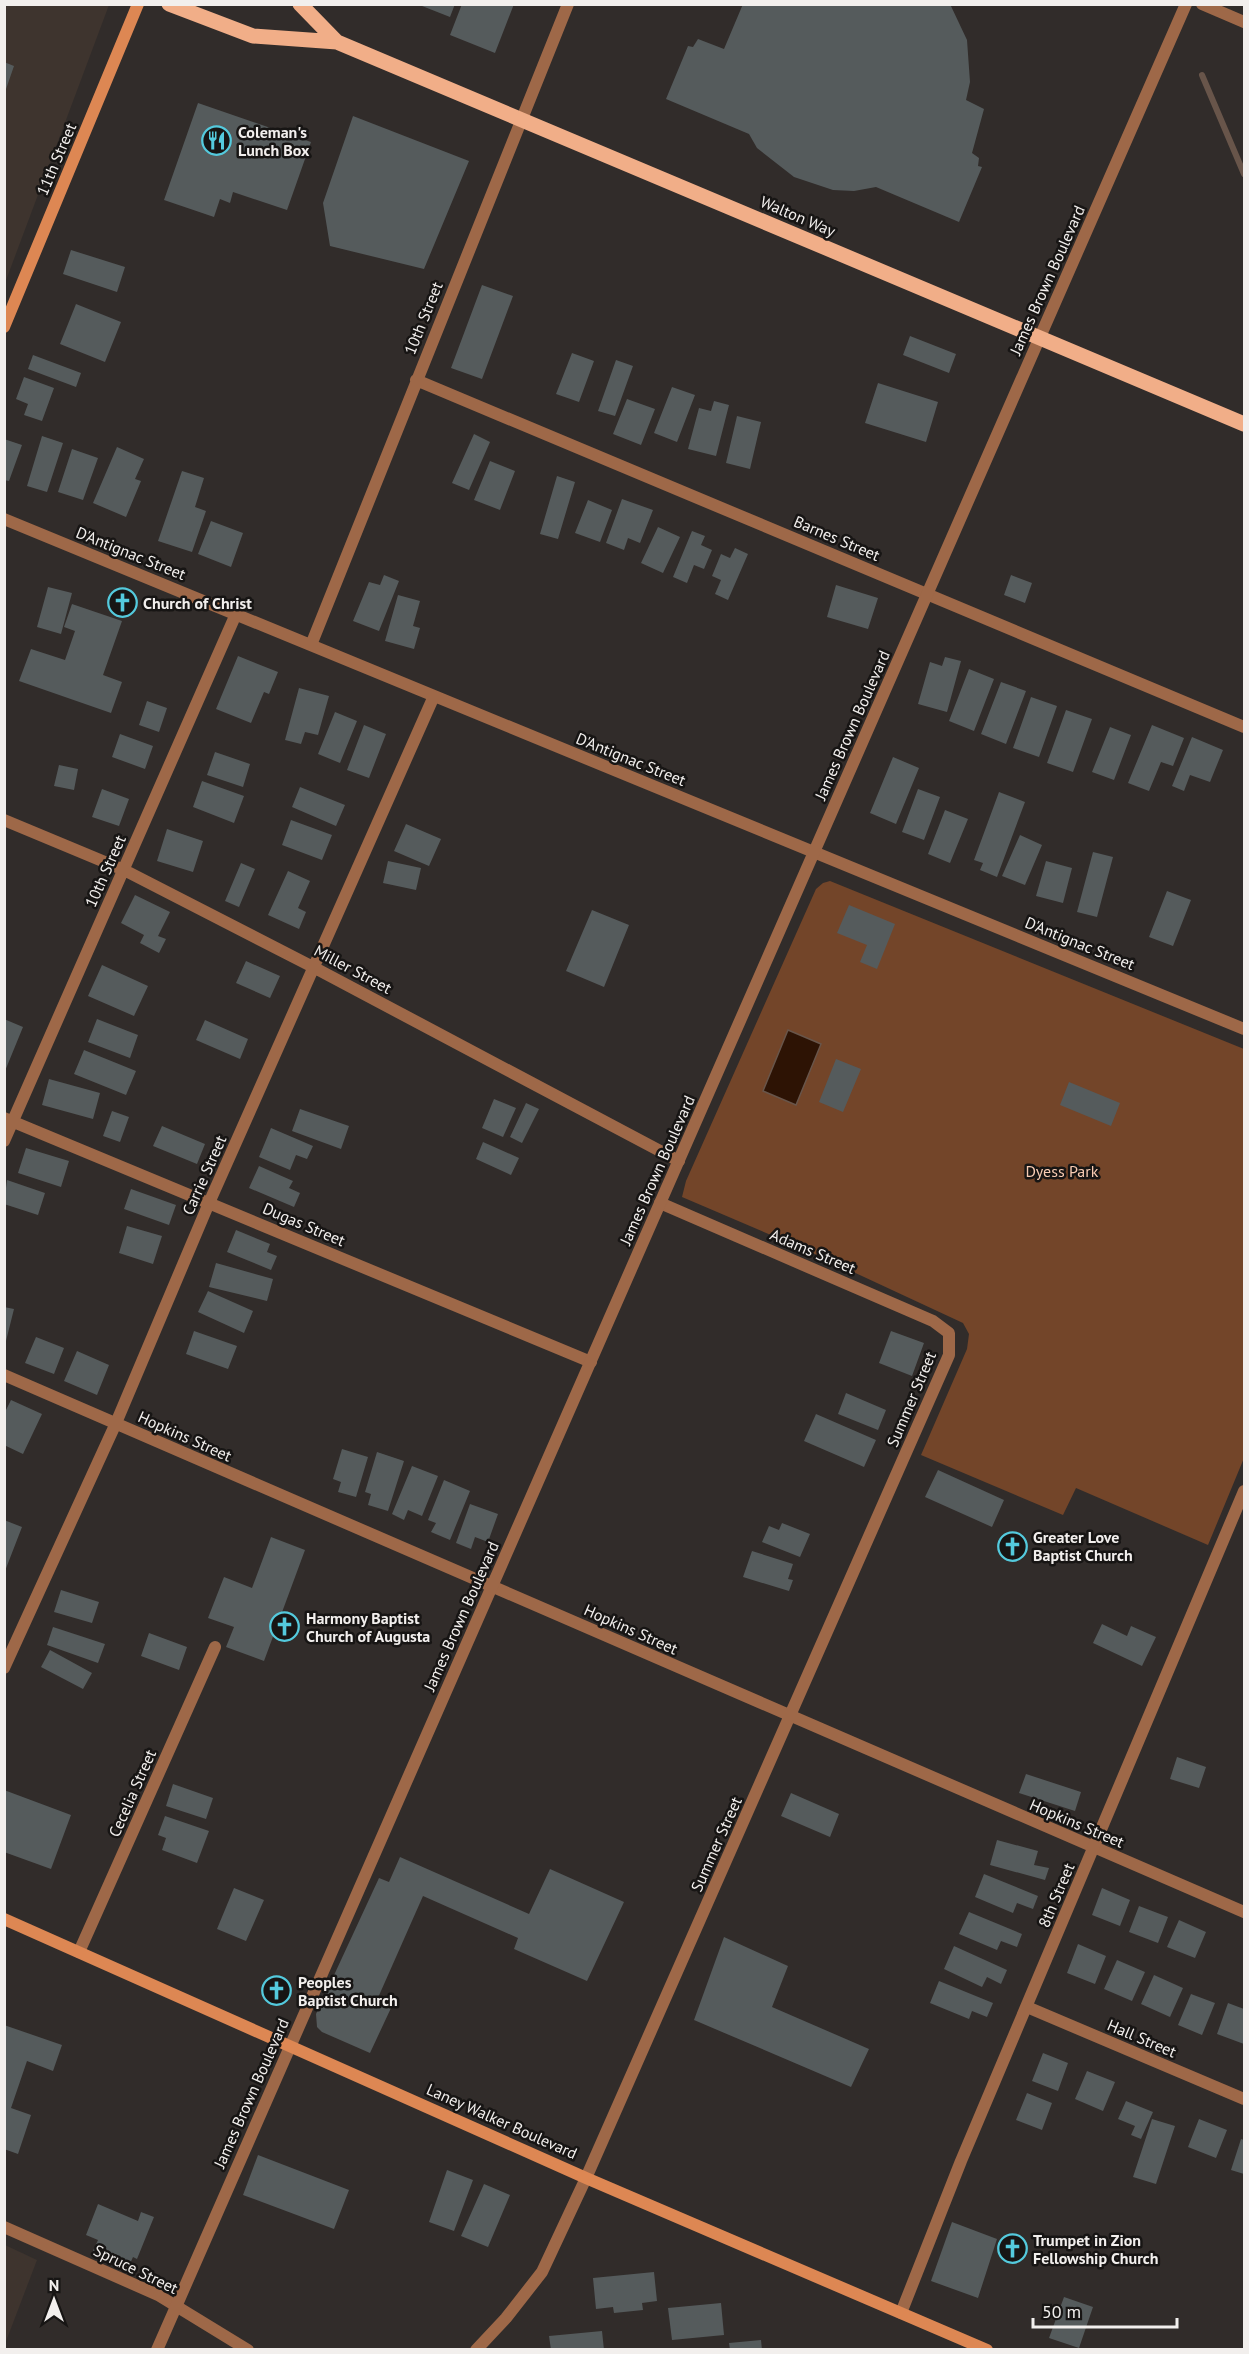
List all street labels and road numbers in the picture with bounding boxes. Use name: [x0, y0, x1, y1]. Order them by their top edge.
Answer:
street label: 11th Street: [32, 119, 80, 198]
street label: Walton Way: [757, 191, 839, 241]
street label: James Brown Boulevard: [1005, 202, 1089, 359]
street label: 10th Street: [399, 278, 447, 357]
street label: Barnes Street: [791, 511, 884, 565]
street label: D'Antignac Street: [73, 522, 189, 584]
street label: James Brown Boulevard: [810, 647, 894, 804]
street label: D'Antignac Street: [573, 728, 689, 790]
street label: 10th Street: [80, 831, 130, 910]
street label: D'Antignac Street: [1022, 912, 1138, 974]
street label: Miller Street: [311, 940, 396, 998]
street label: James Brown Boulevard: [615, 1092, 699, 1249]
street label: Carrie Street: [178, 1131, 231, 1218]
street label: Dugas Street: [260, 1198, 349, 1251]
street label: Adams Street: [767, 1224, 859, 1278]
street label: Summer Street: [882, 1348, 940, 1450]
street label: Hopkins Street: [135, 1406, 236, 1466]
street label: James Brown Boulevard: [419, 1538, 503, 1695]
street label: Hopkins Street: [581, 1599, 682, 1659]
street label: Cecelia Street: [104, 1746, 160, 1840]
street label: Summer Street: [686, 1793, 746, 1895]
street label: Hopkins Street: [1027, 1794, 1128, 1852]
street label: 8th Street: [1034, 1859, 1079, 1930]
street label: Hall Street: [1104, 2014, 1180, 2062]
street label: James Brown Boulevard: [209, 2015, 293, 2172]
street label: Laney Walker Boulevard: [424, 2079, 580, 2163]
street label: Spruce Street: [91, 2240, 182, 2298]

